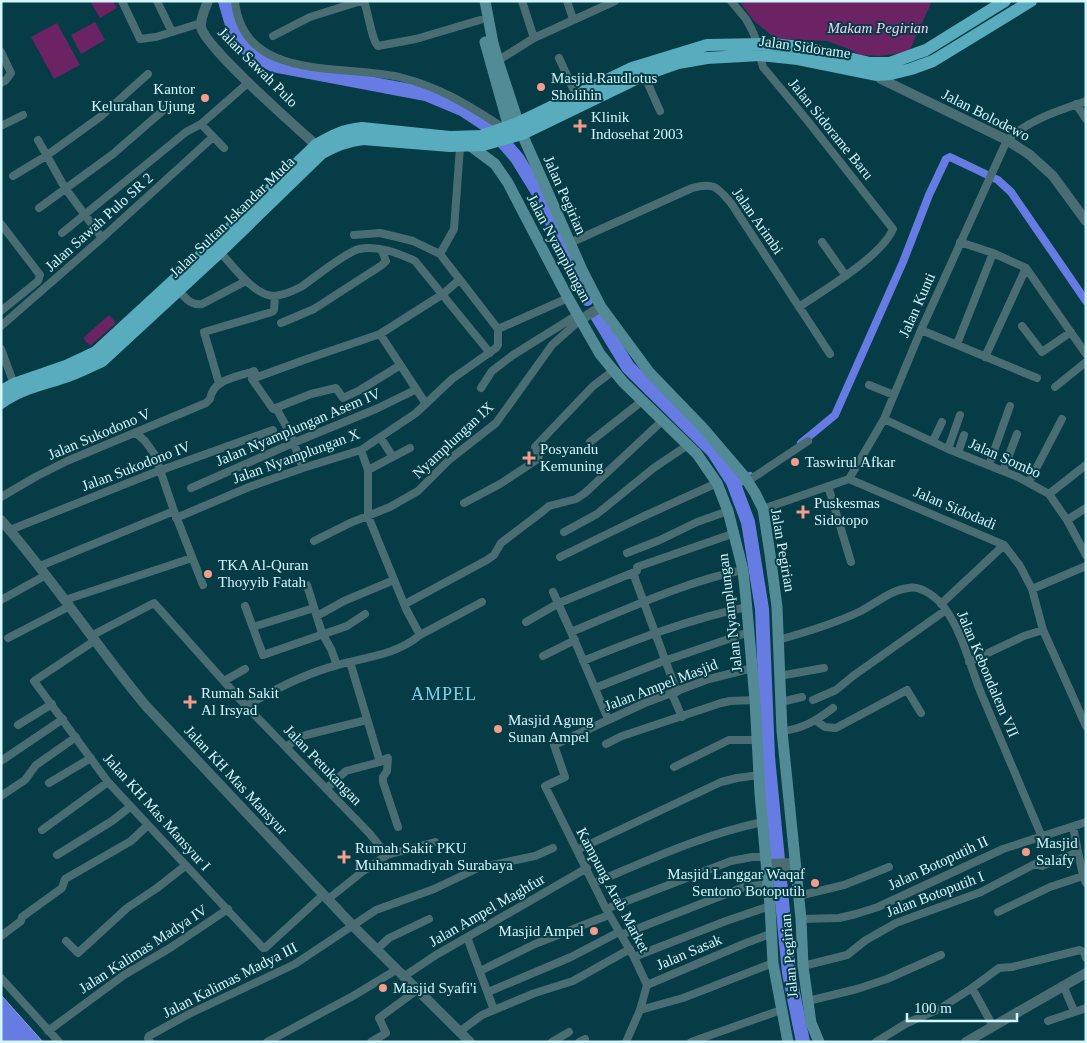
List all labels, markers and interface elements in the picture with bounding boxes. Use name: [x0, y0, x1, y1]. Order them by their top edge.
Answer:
park label: Makam Pegirian: [826, 20, 929, 36]
street label: Jalan Sawah Pulo: [215, 24, 301, 110]
street label: Jalan Sidorame: [758, 33, 852, 61]
place label: Masjid Raudlotus Sholihin: [551, 70, 657, 103]
street label: Jalan Sidorame Baru: [785, 75, 877, 183]
place label: Kantor Kelurahan Ujung: [91, 81, 195, 114]
marker: Masjid Raudlotus Sholihin: [535, 81, 547, 93]
street label: Jalan Bolodewo: [939, 86, 1033, 144]
marker: Kantor Kelurahan Ujung: [199, 92, 211, 104]
place label: Klinik Indosehat 2003: [591, 109, 683, 142]
marker: Klinik Indosehat 2003: [573, 119, 587, 133]
street label: Jalan Sultan Iskandar Muda: [166, 153, 298, 281]
street label: Jalan Pegirian: [540, 153, 590, 237]
street label: Jalan Sawah Pulo SR 2: [42, 169, 156, 275]
street label: Jalan Arimbi: [729, 185, 787, 257]
street label: Jalan Nyamplungan: [524, 191, 594, 305]
street label: Jalan Kunti: [896, 270, 938, 340]
street label: Jalan Nyamplungan Asem IV: [213, 385, 383, 469]
street label: Nyamplungan IX: [409, 398, 497, 482]
street label: Jalan Sukodono V: [45, 405, 153, 463]
street label: Jalan Nyamplungan X: [230, 425, 362, 486]
street label: Jalan Sombo: [967, 435, 1043, 481]
street label: Jalan Sukodono IV: [79, 438, 193, 494]
place label: Posyandu Kemuning: [540, 441, 604, 474]
marker: Posyandu Kemuning: [522, 451, 536, 465]
place label: Taswirul Afkar: [805, 454, 895, 470]
marker: Taswirul Afkar: [789, 456, 801, 468]
street label: Jalan Sidodadi: [911, 483, 999, 533]
place label: Puskesmas Sidotopo: [814, 495, 880, 528]
marker: Puskesmas Sidotopo: [796, 505, 810, 519]
street label: Jalan Pegirian: [768, 507, 798, 594]
street label: Jalan Nyamplungan: [715, 552, 745, 673]
place label: TKA Al-Quran Thoyyib Fatah: [218, 557, 309, 590]
marker: TKA Al-Quran Thoyyib Fatah: [202, 568, 214, 580]
street label: Jalan Kebondalem VII: [954, 609, 1022, 739]
street label: Jalan Ampel Masjid: [602, 656, 720, 714]
district label: AMPEL: [411, 684, 477, 704]
place label: Rumah Sakit Al Irsyad: [201, 685, 280, 718]
marker: Rumah Sakit Al Irsyad: [183, 695, 197, 709]
place label: Masjid Agung Sunan Ampel: [508, 712, 594, 745]
street label: Jalan KH Mas Mansyur: [181, 722, 291, 838]
street label: Jalan Petukangan: [281, 722, 365, 809]
marker: Masjid Agung Sunan Ampel: [492, 723, 504, 735]
street label: Jalan KH Mas Mansyur I: [100, 750, 214, 874]
street label: Kampung Arab Market: [573, 825, 653, 956]
street label: Jalan Botoputih II: [885, 832, 991, 894]
place label: Masjid Salafy: [1036, 835, 1078, 868]
place label: Rumah Sakit PKU Muhammadiyah Surabaya: [355, 840, 513, 873]
marker: Masjid Salafy: [1020, 846, 1032, 858]
marker: Rumah Sakit PKU Muhammadiyah Surabaya: [337, 850, 351, 864]
place label: Masjid Langgar Waqaf Sentono Botoputih: [667, 866, 805, 899]
street label: Jalan Botoputih I: [884, 867, 986, 921]
street label: Jalan Ampel Maghfur: [426, 870, 548, 950]
marker: Masjid Langgar Waqaf Sentono Botoputih: [809, 877, 821, 889]
street label: Jalan Kalimas Madya IV: [76, 901, 210, 996]
street label: Jalan Pegirian: [777, 913, 801, 999]
place label: Masjid Ampel: [499, 923, 584, 939]
marker: Masjid Ampel: [588, 925, 600, 937]
street label: Jalan Sasak: [654, 931, 725, 973]
street label: Jalan Kalimas Madya III: [160, 939, 300, 1021]
place label: Masjid Syafi'i: [393, 980, 477, 996]
marker: Masjid Syafi'i: [377, 982, 389, 994]
scale bar: [907, 990, 1017, 1022]
text: 100 m: [914, 1000, 952, 1016]

